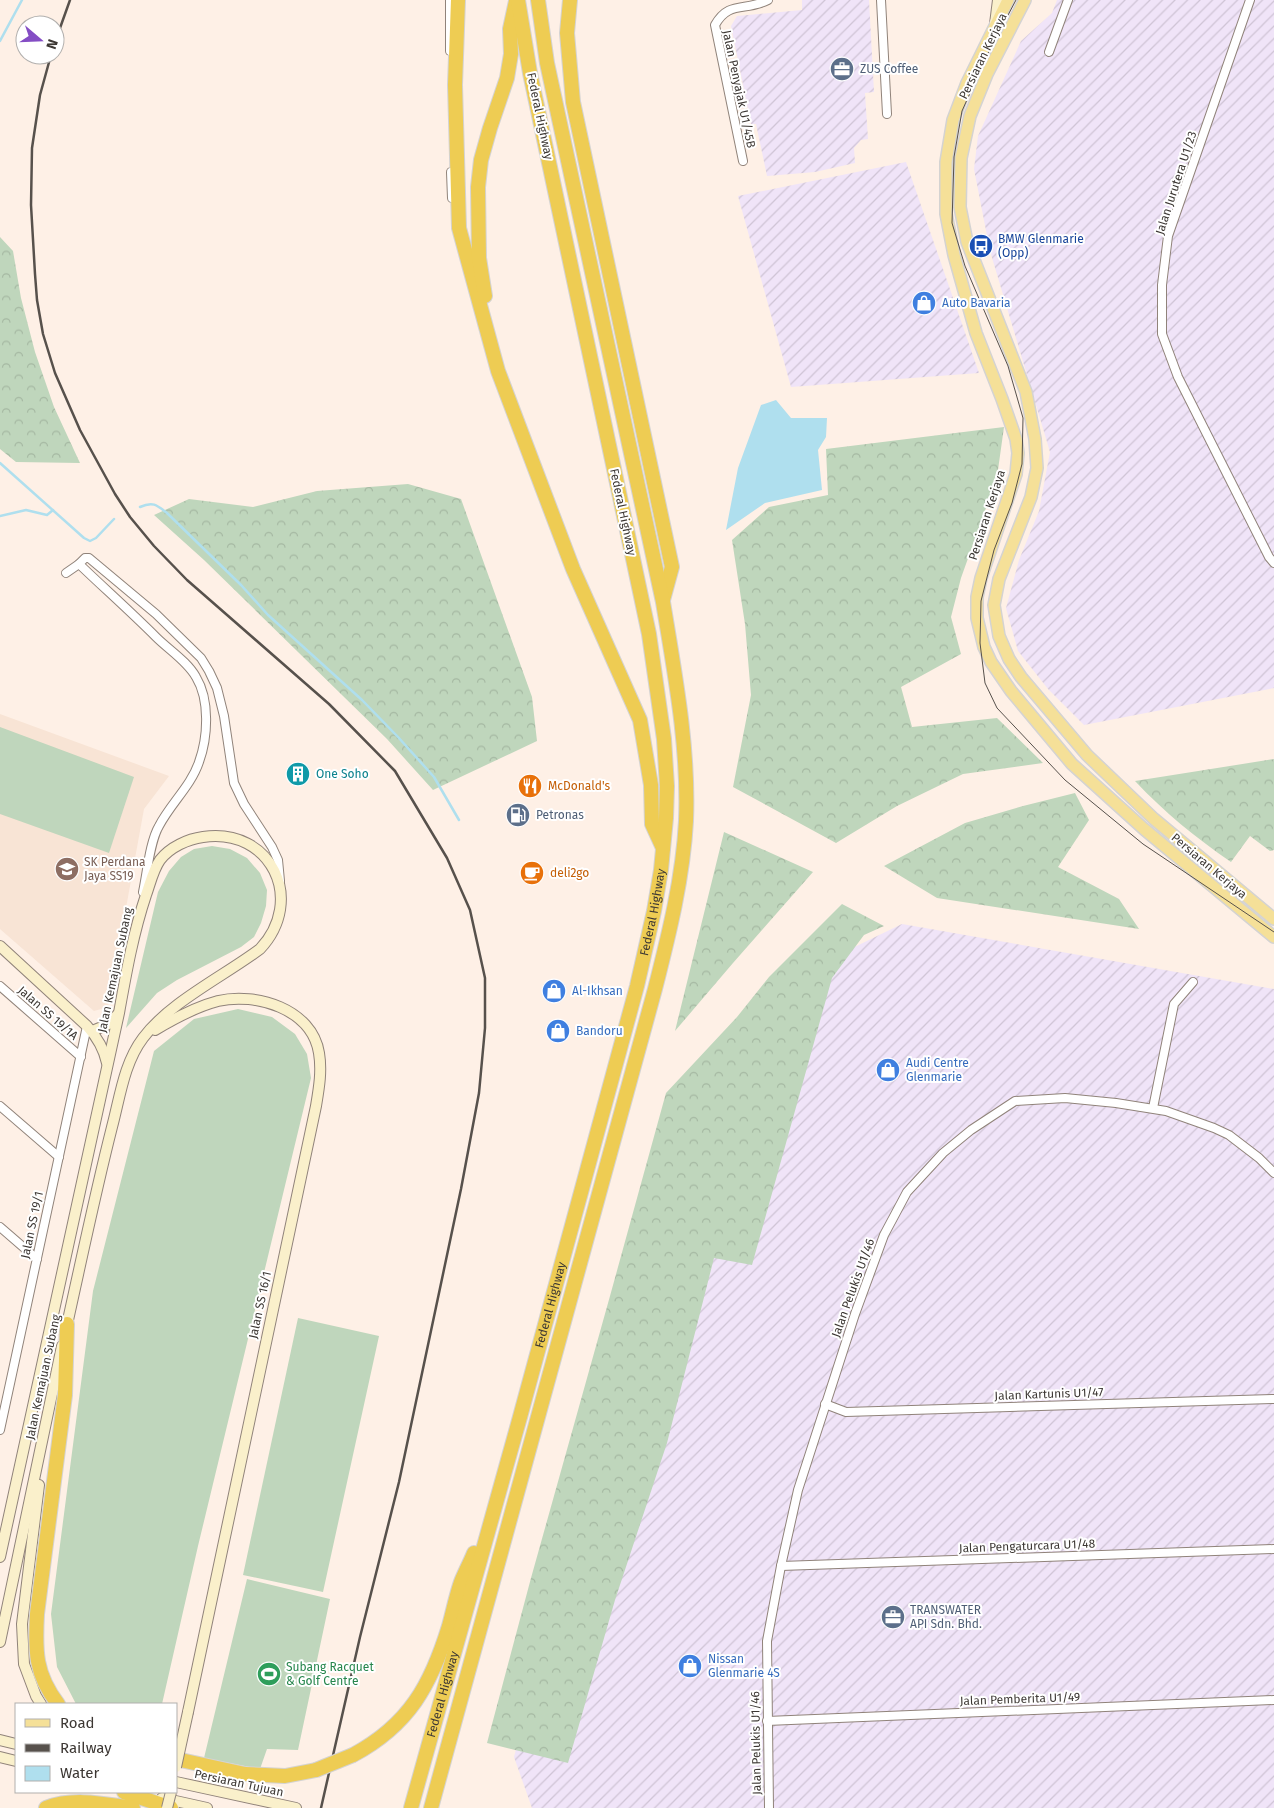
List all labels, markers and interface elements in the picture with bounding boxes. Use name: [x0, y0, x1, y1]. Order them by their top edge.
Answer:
street label: Persiaran Kerjaya: [956, 11, 1010, 101]
north arrow: [15, 15, 65, 65]
street label: Jalan Penyajak U1/45B: [720, 29, 758, 149]
text: N: [42, 37, 61, 51]
office icon: ZUS Coffee: [829, 56, 855, 82]
place label: ZUS Coffee: [860, 62, 918, 76]
street label: Federal Highway: [524, 71, 556, 161]
street label: Jalan Jurutera U1/23: [1153, 130, 1199, 236]
place label: BMW Glenmarie (Opp): [998, 232, 1084, 260]
bus stop icon: BMW Glenmarie (Opp): [968, 233, 994, 259]
shop icon: Auto Bavaria: [911, 290, 937, 316]
place label: Auto Bavaria: [942, 296, 1011, 310]
street label: Federal Highway: [607, 467, 639, 557]
street label: Persiaran Kerjaya: [966, 468, 1008, 562]
building icon: One Soho: [285, 761, 311, 787]
place label: One Soho: [316, 767, 369, 781]
restaurant icon: McDonald's: [517, 773, 543, 799]
place label: McDonald's: [548, 779, 610, 793]
fuel station icon: Petronas: [505, 802, 531, 828]
place label: Petronas: [536, 808, 584, 822]
street label: Persiaran Kerjaya: [1169, 830, 1249, 902]
place label: SK Perdana Jaya SS19: [84, 855, 145, 883]
school or university icon: SK Perdana Jaya SS19: [54, 856, 80, 882]
cafe icon: deli2go: [519, 860, 545, 886]
place label: deli2go: [550, 866, 589, 880]
street label: Federal Highway: [637, 867, 668, 957]
street label: Jalan Kemajuan Subang: [95, 905, 135, 1034]
shop icon: Al-Ikhsan: [541, 978, 567, 1004]
street label: Jalan SS 19/1A: [15, 983, 81, 1043]
place label: Al-Ikhsan: [572, 984, 623, 998]
shop icon: Bandoru: [545, 1018, 571, 1044]
place label: Bandoru: [576, 1024, 623, 1038]
place label: Audi Centre Glenmarie: [906, 1056, 969, 1084]
shop icon: Audi Centre Glenmarie: [875, 1057, 901, 1083]
street label: Jalan SS 19/1: [18, 1190, 46, 1260]
street label: Jalan Pelukis U1/46: [829, 1237, 877, 1339]
street label: Federal Highway: [532, 1260, 569, 1350]
street label: Jalan SS 16/1: [246, 1270, 274, 1340]
street label: Jalan Kemajuan Subang: [23, 1312, 63, 1441]
street label: Jalan Kartunis U1/47: [994, 1385, 1104, 1403]
street label: Jalan Pengaturcara U1/48: [959, 1537, 1096, 1555]
place label: TRANSWATER API Sdn. Bhd.: [910, 1603, 982, 1631]
office icon: TRANSWATER API Sdn. Bhd.: [880, 1604, 906, 1630]
street label: Federal Highway: [424, 1650, 461, 1739]
place label: Nissan Glenmarie 4S: [708, 1652, 780, 1680]
shop icon: Nissan Glenmarie 4S: [677, 1653, 703, 1679]
place label: Subang Racquet & Golf Centre: [286, 1660, 374, 1688]
sports icon: Subang Racquet & Golf Centre: [256, 1661, 282, 1687]
street label: Jalan Pemberita U1/49: [960, 1690, 1080, 1708]
street label: Jalan Pelukis U1/46: [748, 1691, 764, 1795]
legend: [15, 1703, 178, 1793]
text: Road: [60, 1714, 95, 1732]
text: Railway: [60, 1739, 112, 1757]
text: Water: [60, 1764, 99, 1782]
street label: Persiaran Tujuan: [193, 1767, 285, 1799]

